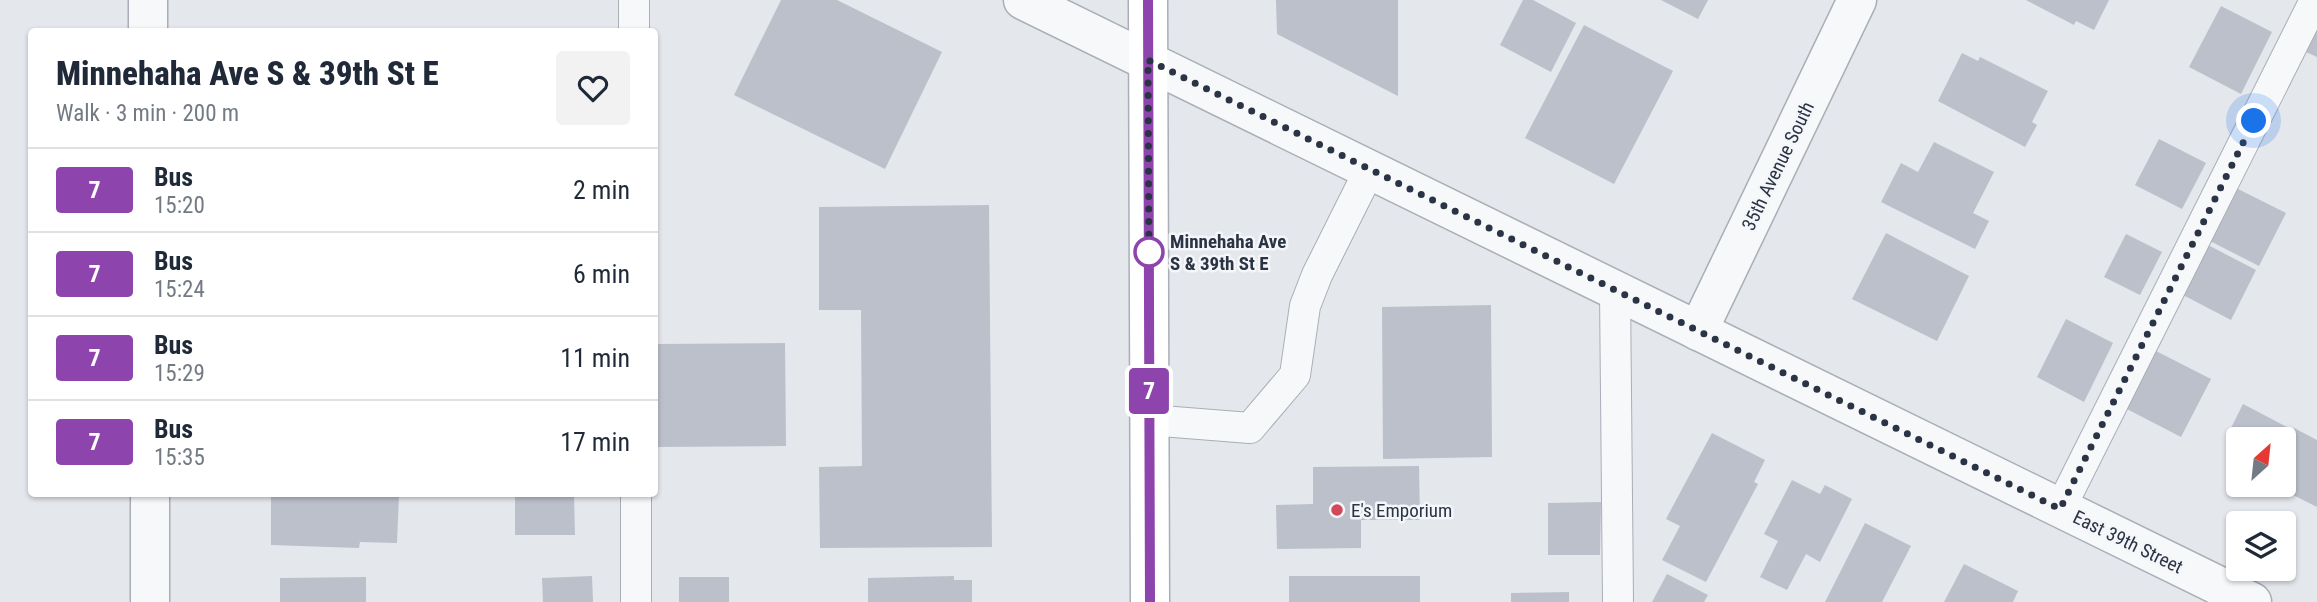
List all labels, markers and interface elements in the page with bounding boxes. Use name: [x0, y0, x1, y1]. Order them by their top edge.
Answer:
button: heart: [556, 51, 630, 125]
text: Minnehaha Ave S & 39th St E: [56, 54, 439, 93]
street label: 35th Avenue South: [1737, 98, 1819, 234]
text: Walk · 3 min · 200 m: [56, 100, 239, 127]
your location: [2236, 103, 2271, 138]
text: Bus: [154, 162, 193, 192]
text: 2 min: [573, 175, 630, 205]
text: 7: [88, 176, 101, 204]
text: 15:20: [154, 192, 205, 219]
place label: Minnehaha Ave S & 39th St E: [1170, 230, 1286, 275]
marker: Minnehaha Ave S & 39th St E: [1134, 237, 1164, 267]
text: Bus: [154, 246, 193, 276]
text: 6 min: [573, 259, 630, 289]
text: 7: [88, 260, 101, 288]
text: 15:24: [154, 276, 205, 303]
text: Bus: [154, 330, 193, 360]
text: 11 min: [560, 343, 630, 373]
text: 7: [88, 344, 101, 372]
text: 15:29: [154, 360, 205, 387]
line badge: 7: [1126, 368, 1172, 414]
text: 7: [1143, 377, 1155, 405]
text: Bus: [154, 414, 193, 444]
text: 17 min: [560, 427, 630, 457]
north arrow: [2226, 427, 2296, 497]
map controls: [2226, 427, 2296, 581]
text: 7: [88, 428, 101, 456]
text: 15:35: [154, 444, 205, 471]
place label: E's Emporium: [1351, 499, 1452, 522]
marker: E's Emporium: [1329, 502, 1345, 518]
street label: East 39th Street: [2069, 505, 2187, 579]
button: layers: [2226, 511, 2296, 581]

